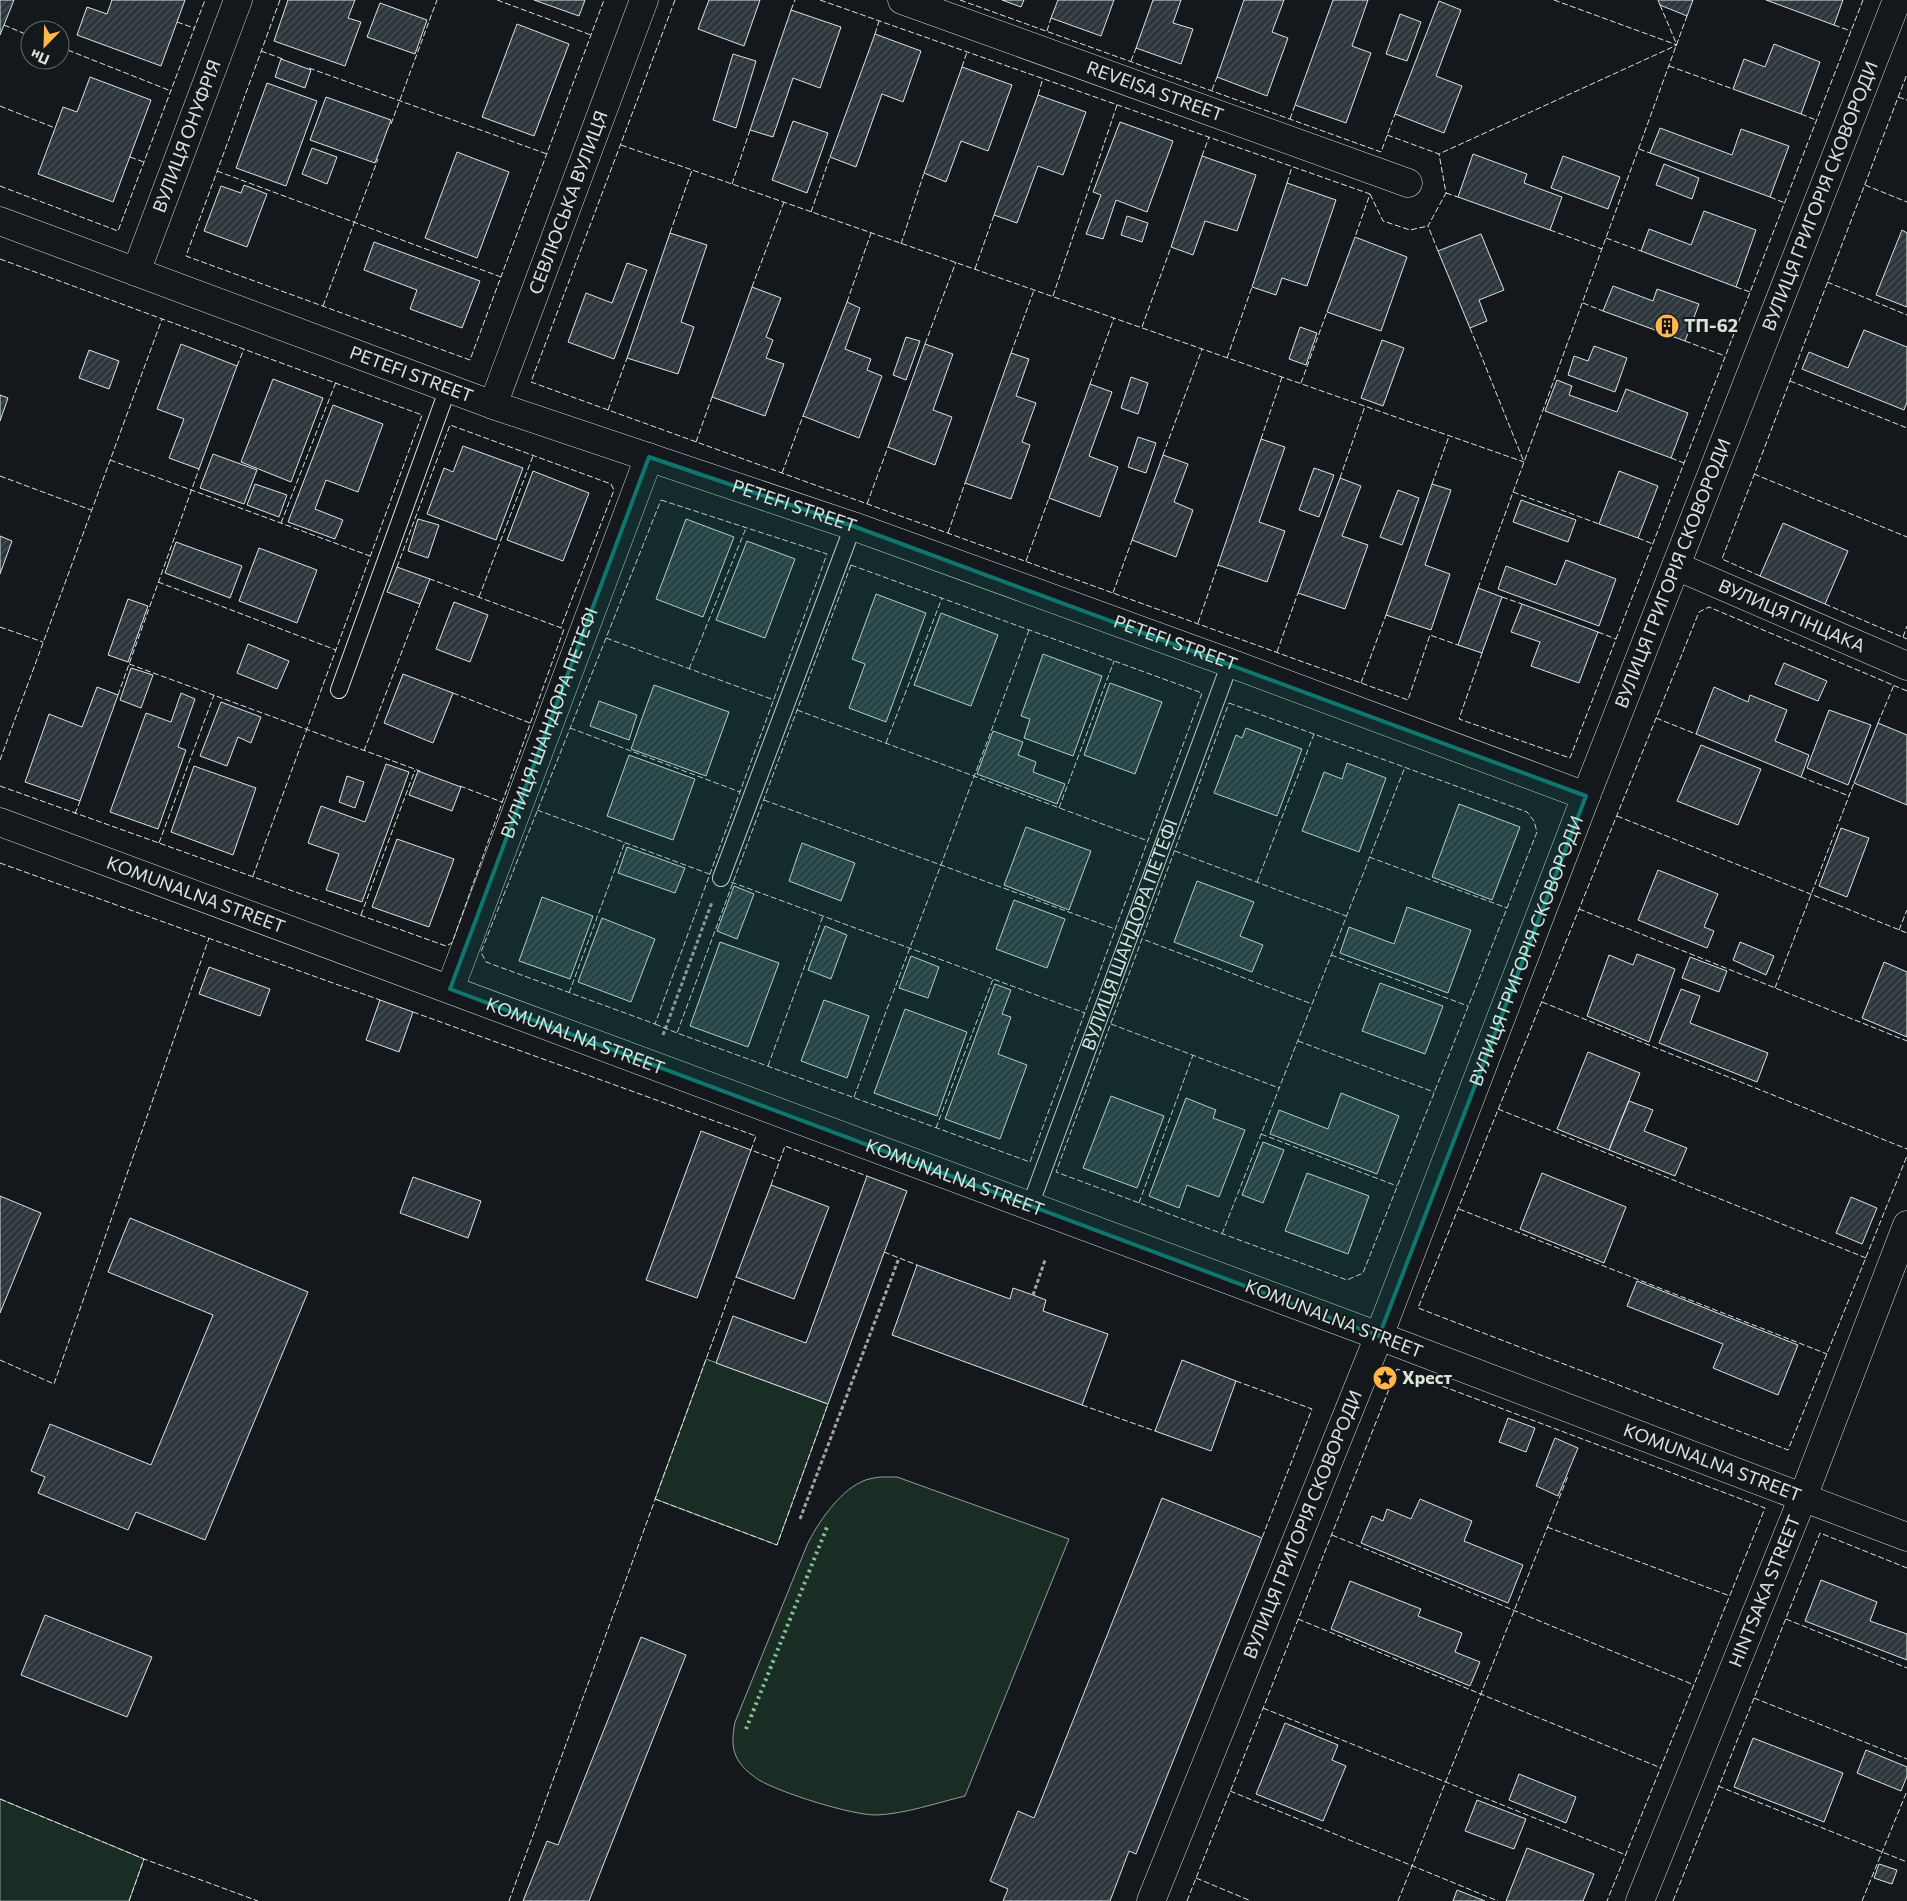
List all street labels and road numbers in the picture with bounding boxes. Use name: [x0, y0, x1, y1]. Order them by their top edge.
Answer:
street label: ВУЛИЦЯ ОНУФРІЯ: [147, 56, 225, 215]
street label: REVEISA STREET: [1084, 56, 1227, 125]
street label: ВУЛИЦЯ ГРИГОРІЯ СКОВОРОДИ: [1757, 58, 1882, 334]
street label: СЕВЛЮСЬКА ВУЛИЦЯ: [523, 107, 612, 297]
street label: PETEFI STREET: [347, 341, 476, 407]
street label: ВУЛИЦЯ ГРИГОРІЯ СКОВОРОДИ: [1609, 435, 1735, 711]
street label: PETEFI STREET: [729, 474, 860, 536]
street label: ВУЛИЦЯ ГІНЦАКА: [1715, 574, 1869, 657]
street label: ВУЛИЦЯ ШАНДОРА ПЕТЕФІ: [495, 604, 602, 841]
street label: PETEFI STREET: [1111, 610, 1241, 675]
street label: ВУЛИЦЯ ГРИГОРІЯ СКОВОРОДИ: [1464, 812, 1587, 1089]
street label: ВУЛИЦЯ ШАНДОРА ПЕТЕФІ: [1076, 816, 1182, 1053]
street label: KOMUNALNA STREET: [104, 851, 288, 937]
street label: KOMUNALNA STREET: [483, 992, 668, 1079]
street label: KOMUNALNA STREET: [863, 1134, 1047, 1220]
street label: KOMUNALNA STREET: [1242, 1274, 1426, 1362]
street label: ВУЛИЦЯ ГРИГОРІЯ СКОВОРОДИ: [1238, 1387, 1366, 1662]
street label: KOMUNALNA STREET: [1621, 1418, 1805, 1506]
street label: HINTSAKA STREET: [1724, 1512, 1804, 1670]

